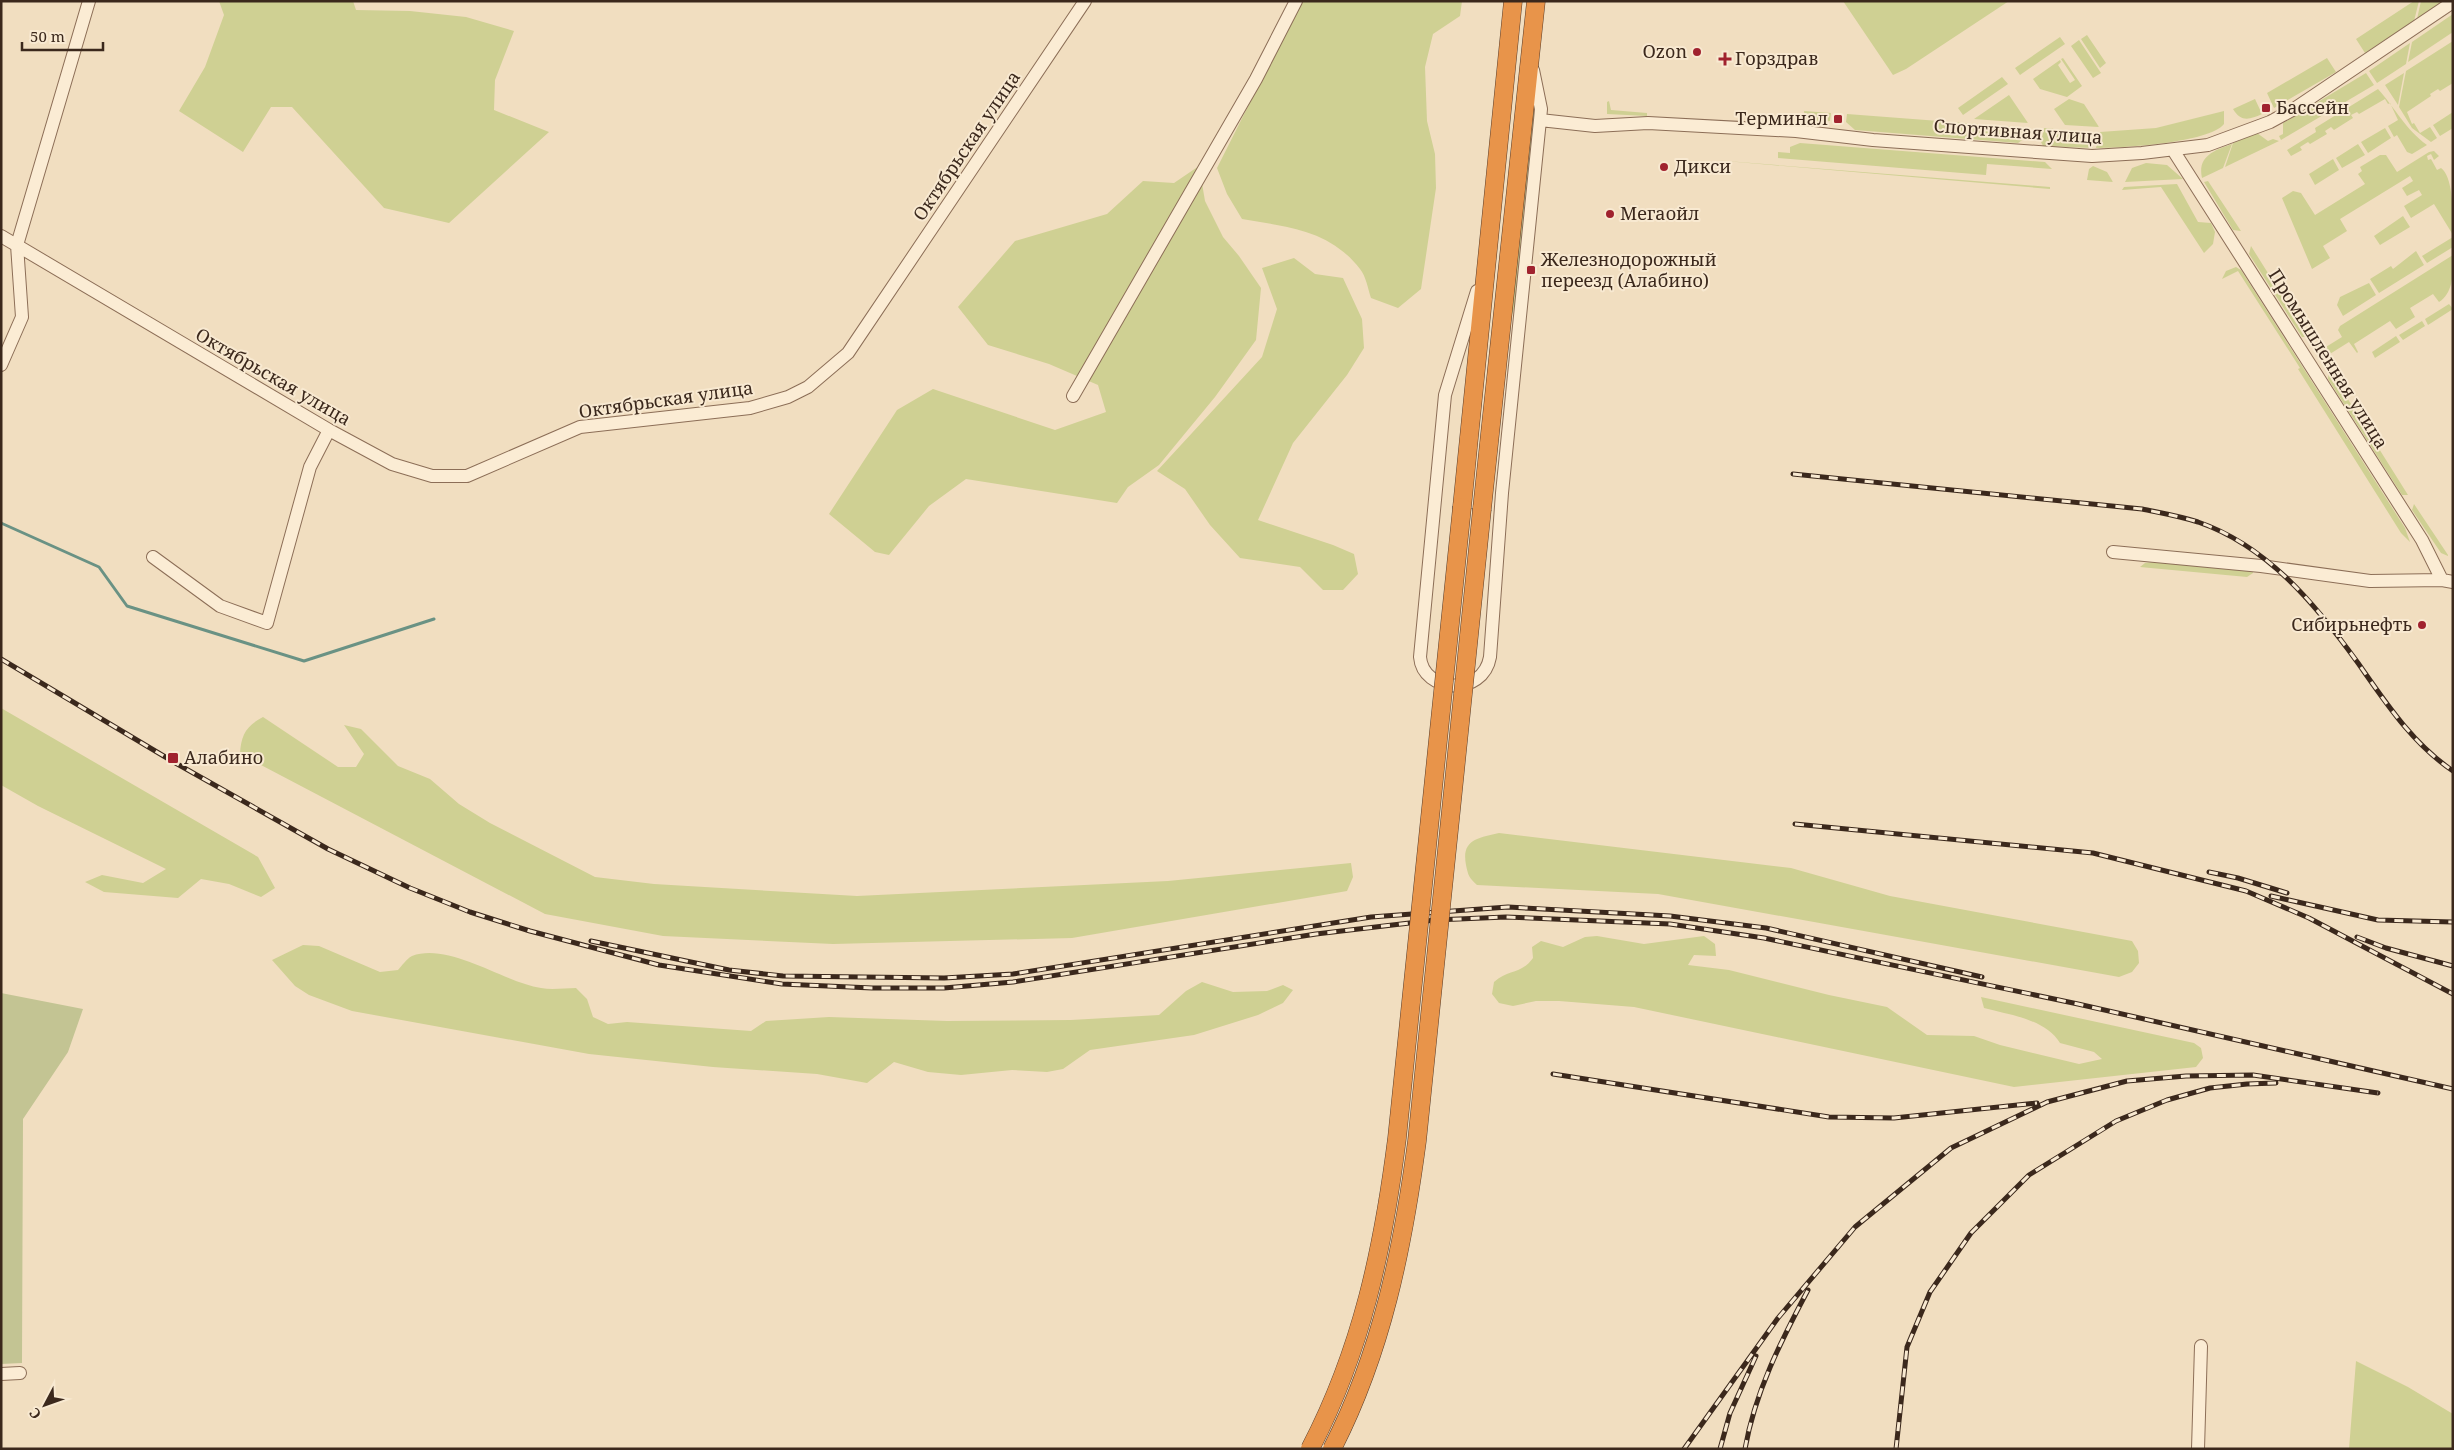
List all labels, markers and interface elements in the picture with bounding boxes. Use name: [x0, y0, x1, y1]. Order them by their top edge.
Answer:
scale bar: [22, 20, 104, 52]
text: 50 m: [30, 26, 65, 46]
place label: Ozon: [1642, 39, 1687, 63]
marker: Ozon: [1691, 46, 1703, 58]
place label: Горздрав: [1735, 46, 1818, 70]
marker: Горздрав: [1719, 53, 1731, 65]
street label: Октябрьская улица: [907, 66, 1025, 225]
place label: Бассейн: [2276, 95, 2349, 119]
marker: Бассейн: [2260, 102, 2272, 114]
place label: Терминал: [1735, 106, 1828, 130]
marker: Терминал: [1832, 113, 1844, 125]
street label: Спортивная улица: [1933, 113, 2103, 149]
place label: Дикси: [1674, 154, 1731, 178]
marker: Дикси: [1658, 161, 1670, 173]
place label: Мегаойл: [1620, 201, 1699, 225]
marker: Мегаойл: [1604, 208, 1616, 220]
place label: Железнодорожный переезд (Алабино): [1540, 247, 1717, 292]
marker: Железнодорожный переезд (Алабино): [1525, 264, 1537, 276]
street label: Промышленная улица: [2264, 264, 2394, 453]
street label: Октябрьская улица: [191, 322, 356, 430]
street label: Октябрьская улица: [577, 375, 755, 423]
place label: Сибирьнефть: [2291, 612, 2412, 636]
marker: Сибирьнефть: [2416, 619, 2428, 631]
place label: Алабино: [184, 745, 263, 769]
marker: Алабино: [166, 751, 180, 765]
north arrow: [20, 1380, 70, 1430]
text: С: [25, 1404, 45, 1424]

